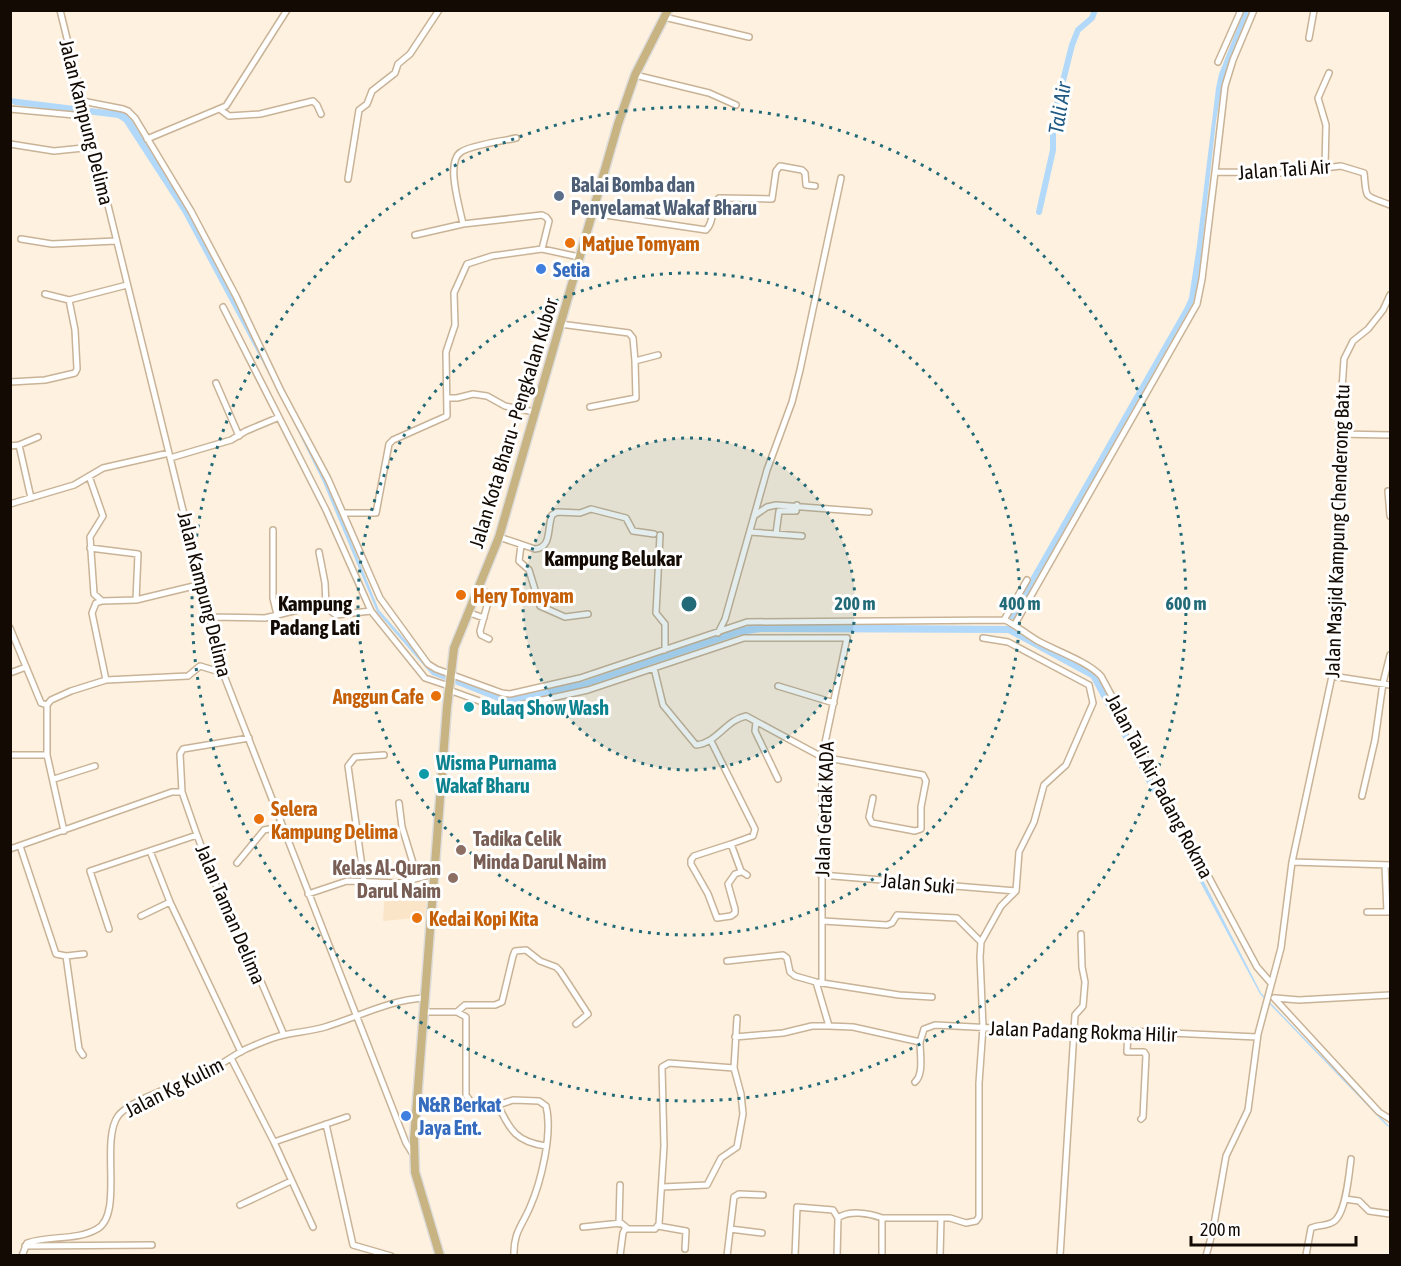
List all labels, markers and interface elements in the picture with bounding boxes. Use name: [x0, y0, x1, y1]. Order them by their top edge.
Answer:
street label: Jalan Kampung Delima: [55, 37, 119, 207]
water label: Tali Air: [1043, 79, 1075, 136]
street label: Jalan Tali Air: [1237, 154, 1332, 184]
place label: Balai Bomba dan Penyelamat Wakaf Bharu: [571, 173, 757, 219]
marker: Balai Bomba dan Penyelamat Wakaf Bharu: [552, 189, 566, 203]
place label: Matjue Tomyam: [582, 232, 700, 255]
marker: Matjue Tomyam: [563, 236, 577, 250]
place label: Setia: [553, 258, 590, 281]
marker: Setia: [534, 262, 548, 276]
street label: Jalan Kota Bharu - Pengkalan Kubor: [464, 294, 562, 551]
street label: Jalan Masjid Kampung Chenderong Batu: [1320, 384, 1354, 678]
street label: Jalan Kampung Delima: [173, 509, 237, 679]
district label: Kampung Belukar: [544, 546, 682, 570]
place label: Hery Tomyam: [473, 584, 574, 607]
marker: Hery Tomyam: [454, 588, 468, 602]
district label: Kampung Padang Lati: [270, 591, 360, 639]
text: 200 m: [835, 593, 875, 614]
text: 400 m: [999, 593, 1040, 614]
text: 600 m: [1166, 593, 1206, 614]
centre of rings: [679, 594, 699, 614]
place label: Anggun Cafe: [332, 685, 424, 708]
marker: Anggun Cafe: [429, 689, 443, 703]
street label: Jalan Tali Air Padang Rokma: [1102, 690, 1218, 882]
place label: Bulaq Show Wash: [481, 696, 609, 719]
marker: Bulaq Show Wash: [462, 700, 476, 714]
street label: Jalan Gertak KADA: [810, 741, 838, 877]
place label: Wisma Purnama Wakaf Bharu: [435, 751, 557, 797]
marker: Wisma Purnama Wakaf Bharu: [417, 767, 431, 781]
place label: Selera Kampung Delima: [271, 797, 398, 843]
marker: Selera Kampung Delima: [252, 812, 266, 826]
place label: Tadika Celik Minda Darul Naim: [473, 827, 606, 873]
street label: Jalan Taman Delima: [191, 841, 271, 987]
marker: Tadika Celik Minda Darul Naim: [454, 843, 468, 857]
place label: Kelas Al-Quran Darul Naim: [332, 856, 441, 902]
street label: Jalan Suki: [880, 868, 956, 898]
marker: Kelas Al-Quran Darul Naim: [446, 871, 460, 885]
place label: Kedai Kopi Kita: [429, 907, 539, 930]
marker: Kedai Kopi Kita: [410, 911, 424, 925]
street label: Jalan Padang Rokma Hilir: [989, 1016, 1178, 1046]
street label: Jalan Kg Kulim: [121, 1052, 227, 1122]
place label: N&R Berkat Jaya Ent.: [417, 1093, 501, 1139]
marker: N&R Berkat Jaya Ent.: [399, 1109, 413, 1123]
scale bar: [1191, 1209, 1356, 1247]
text: 200 m: [1200, 1219, 1241, 1240]

